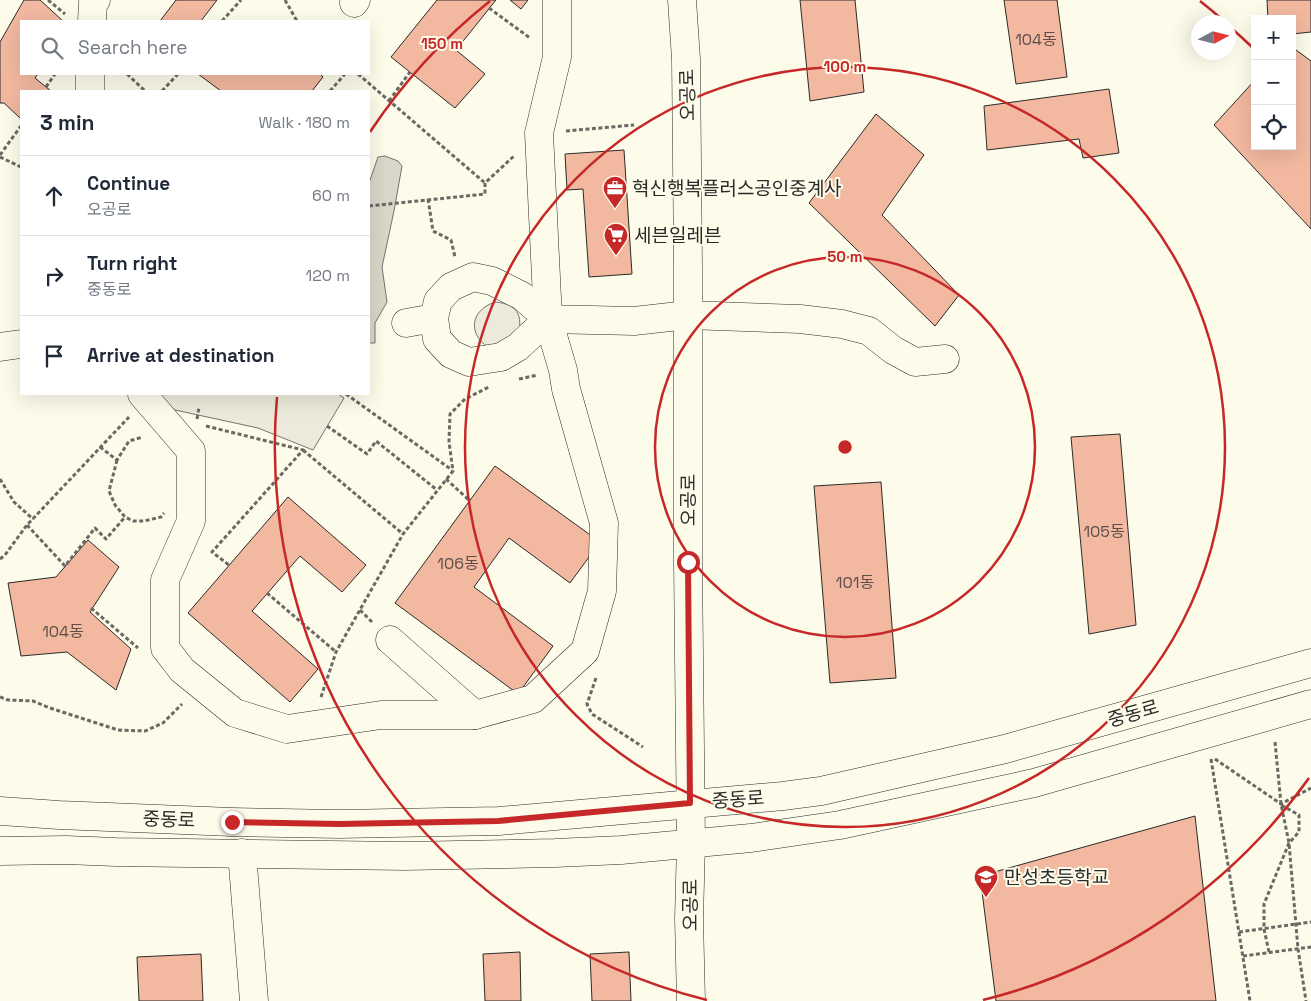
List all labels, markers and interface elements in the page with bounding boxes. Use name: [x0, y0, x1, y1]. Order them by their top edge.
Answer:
north arrow: [1191, 15, 1236, 60]
map controls: [1251, 15, 1296, 150]
button: +: [1251, 15, 1296, 60]
search box: [20, 20, 370, 75]
house number: 104동: [1015, 29, 1057, 50]
icon: search: [38, 34, 66, 62]
text: 150 m: [421, 34, 463, 53]
text: Search here: [78, 35, 188, 60]
text: 100 m: [824, 57, 866, 76]
button: −: [1251, 60, 1296, 105]
street label: 오공로: [675, 69, 700, 121]
button: locate: [1251, 105, 1296, 150]
text: 3 min: [40, 109, 95, 136]
text: Walk · 180 m: [258, 112, 350, 133]
text: Continue: [87, 171, 170, 196]
office icon: 혁신행복플러스공인중계사: [602, 175, 628, 209]
place label: 혁신행복플러스공인중계사: [632, 176, 842, 201]
icon: ahead: [40, 182, 68, 210]
text: 60 m: [312, 185, 350, 206]
text: 오공로: [87, 199, 131, 220]
supermarket icon: 세븐일레븐: [603, 222, 629, 256]
place label: 세븐일레븐: [634, 223, 721, 248]
text: 50 m: [827, 247, 863, 266]
text: Turn right: [87, 251, 177, 276]
icon: right: [40, 262, 68, 290]
text: 120 m: [306, 265, 350, 286]
text: 중동로: [87, 279, 131, 300]
icon: arrive: [40, 342, 68, 370]
text: Arrive at destination: [87, 343, 275, 368]
centre of rings: [836, 438, 854, 456]
street label: 오공로: [676, 474, 701, 526]
house number: 105동: [1083, 521, 1125, 542]
route start: [677, 551, 700, 574]
house number: 106동: [437, 553, 479, 574]
house number: 101동: [836, 572, 874, 593]
house number: 104동: [42, 621, 84, 642]
street label: 중동로: [1104, 694, 1162, 733]
street label: 중동로: [711, 785, 765, 814]
street label: 중동로: [142, 806, 196, 833]
route end: [221, 811, 244, 834]
school or university icon: 만성초등학교: [973, 864, 999, 898]
place label: 만성초등학교: [1004, 865, 1109, 890]
street label: 오공로: [678, 879, 703, 931]

